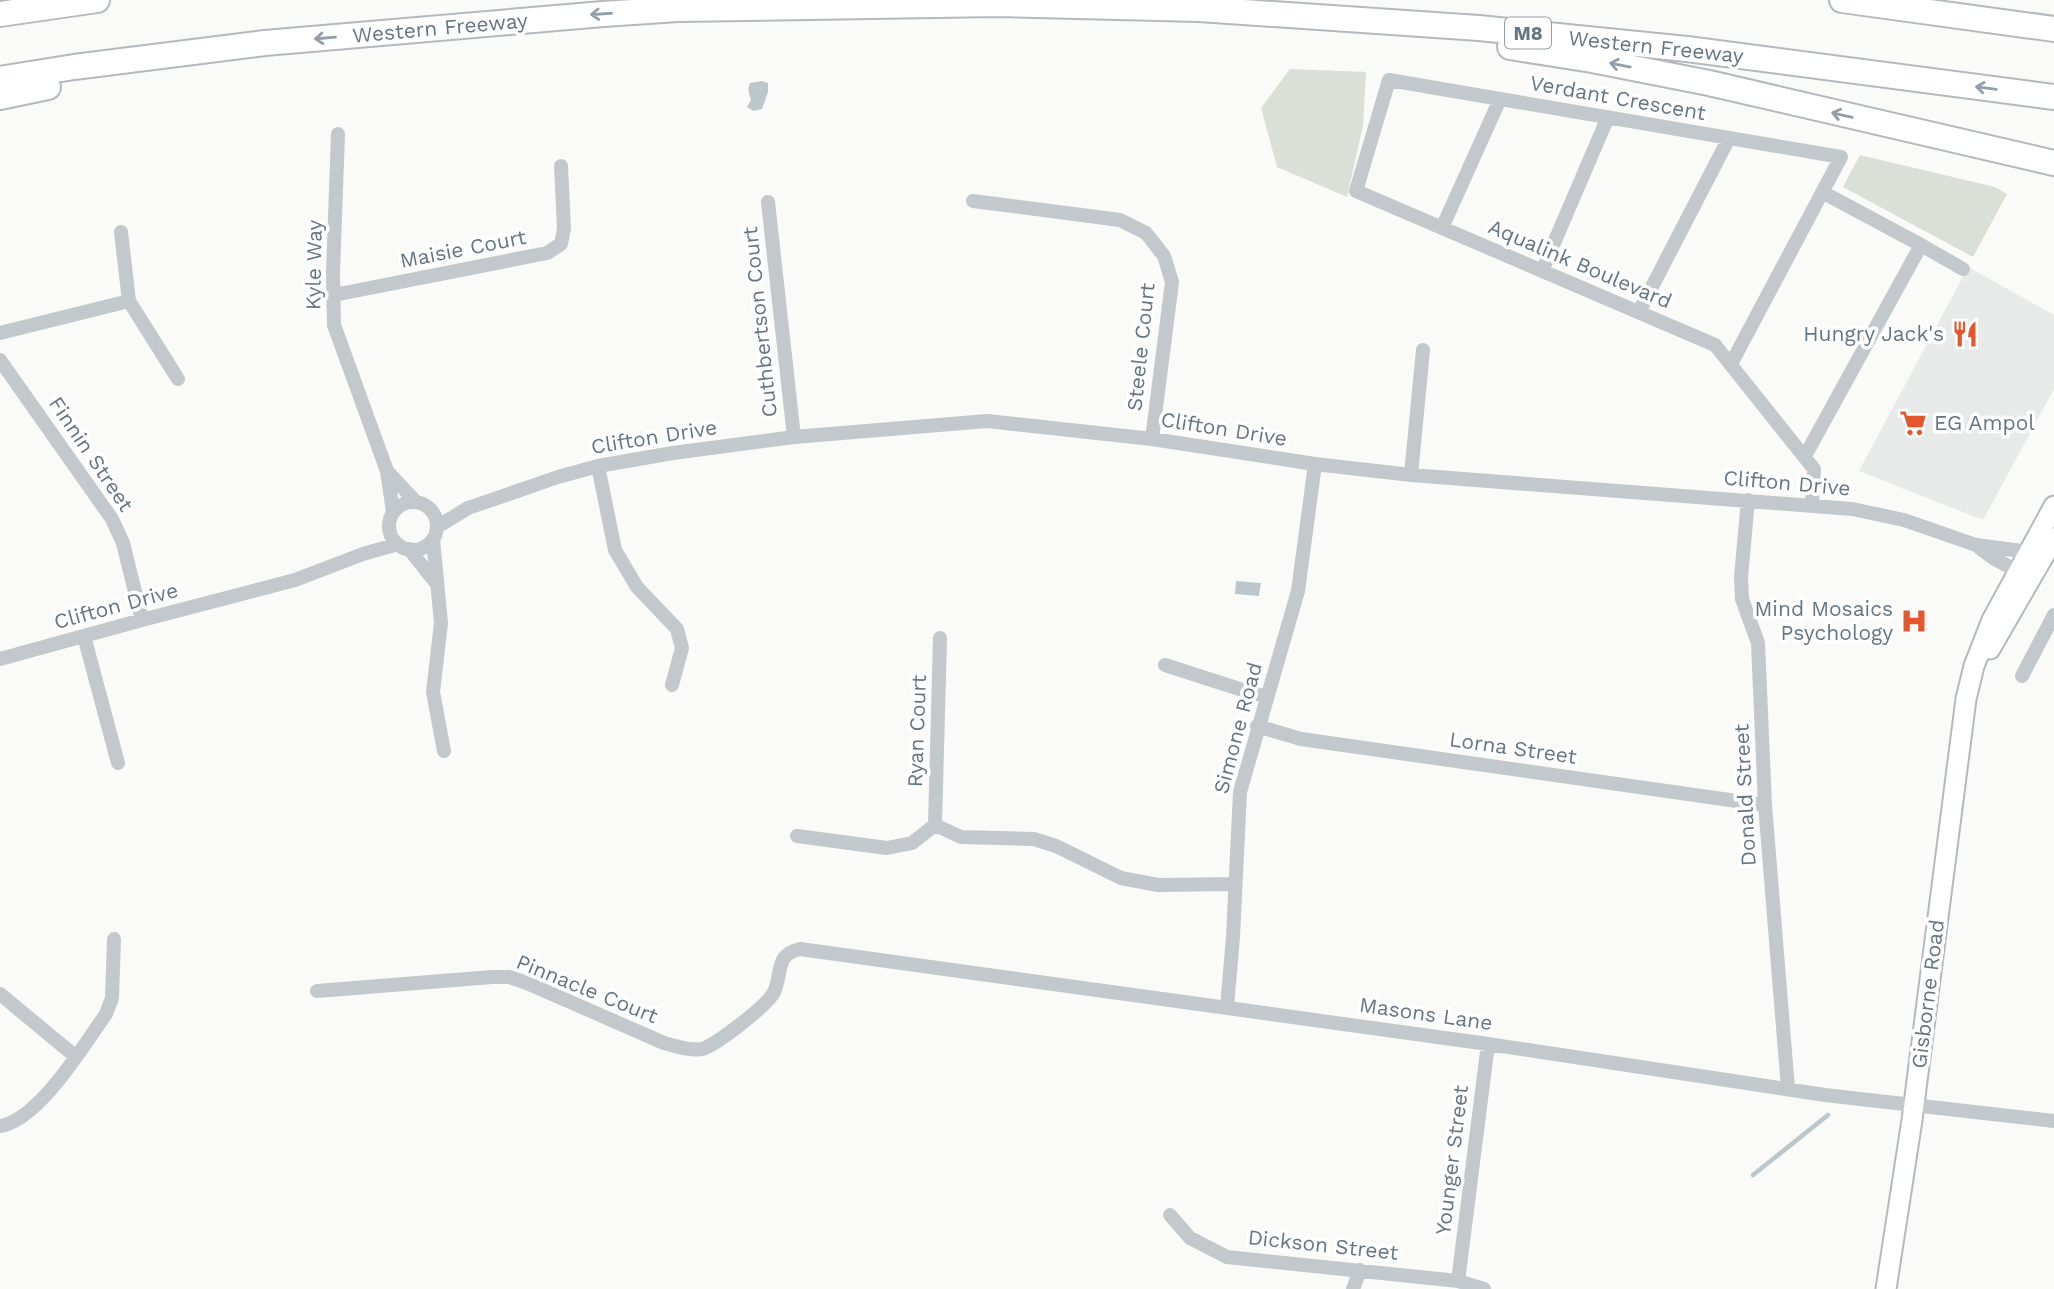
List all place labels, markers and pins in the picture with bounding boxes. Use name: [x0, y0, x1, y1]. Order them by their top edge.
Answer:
restaurant icon: Hungry Jack's: [1950, 319, 1980, 349]
place label: Hungry Jack's: [1803, 321, 1944, 346]
supermarket icon: EG Ampol: [1898, 408, 1928, 438]
place label: EG Ampol: [1934, 410, 2035, 435]
place label: Mind Mosaics Psychology: [1754, 596, 1893, 645]
hospital icon: Mind Mosaics Psychology: [1899, 606, 1929, 636]

